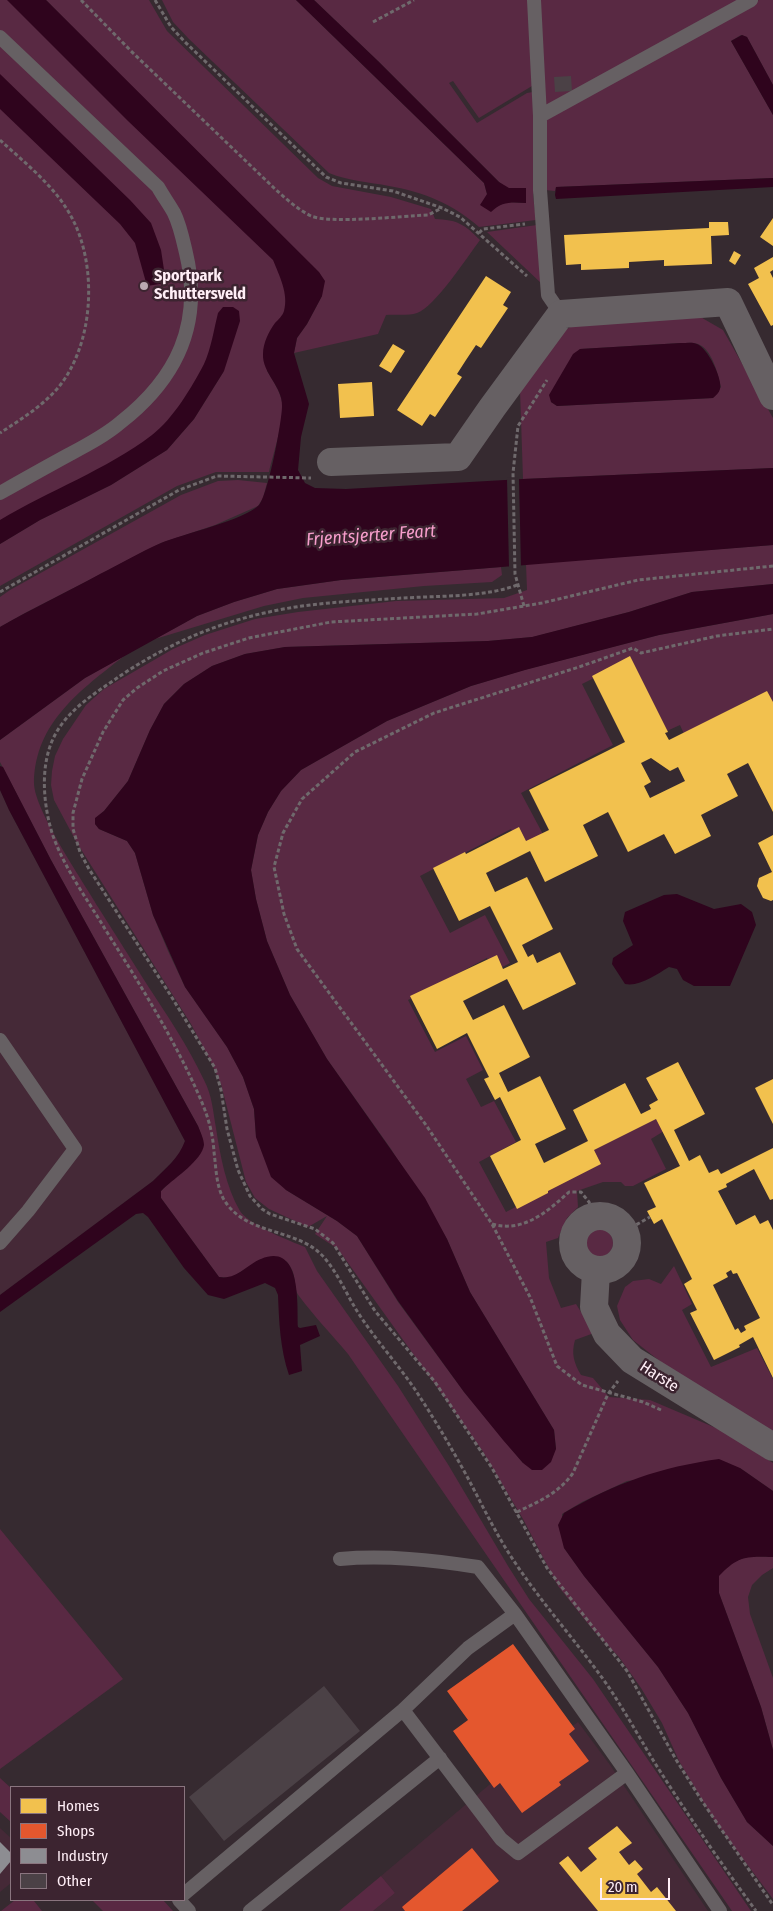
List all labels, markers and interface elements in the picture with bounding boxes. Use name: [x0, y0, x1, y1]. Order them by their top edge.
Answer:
place label: Sportpark Schuttersveld: [154, 267, 246, 305]
marker: Sportpark Schuttersveld: [138, 280, 150, 292]
water label: Frjentsjerter Feart: [305, 521, 437, 551]
street label: Harste: [636, 1357, 682, 1397]
legend: [10, 1786, 185, 1901]
text: Homes: [57, 1797, 99, 1815]
text: Shops: [57, 1822, 95, 1840]
text: Industry: [57, 1847, 108, 1865]
scale bar: [603, 1868, 673, 1900]
text: Other: [57, 1872, 92, 1890]
text: 20 m: [608, 1878, 638, 1896]

